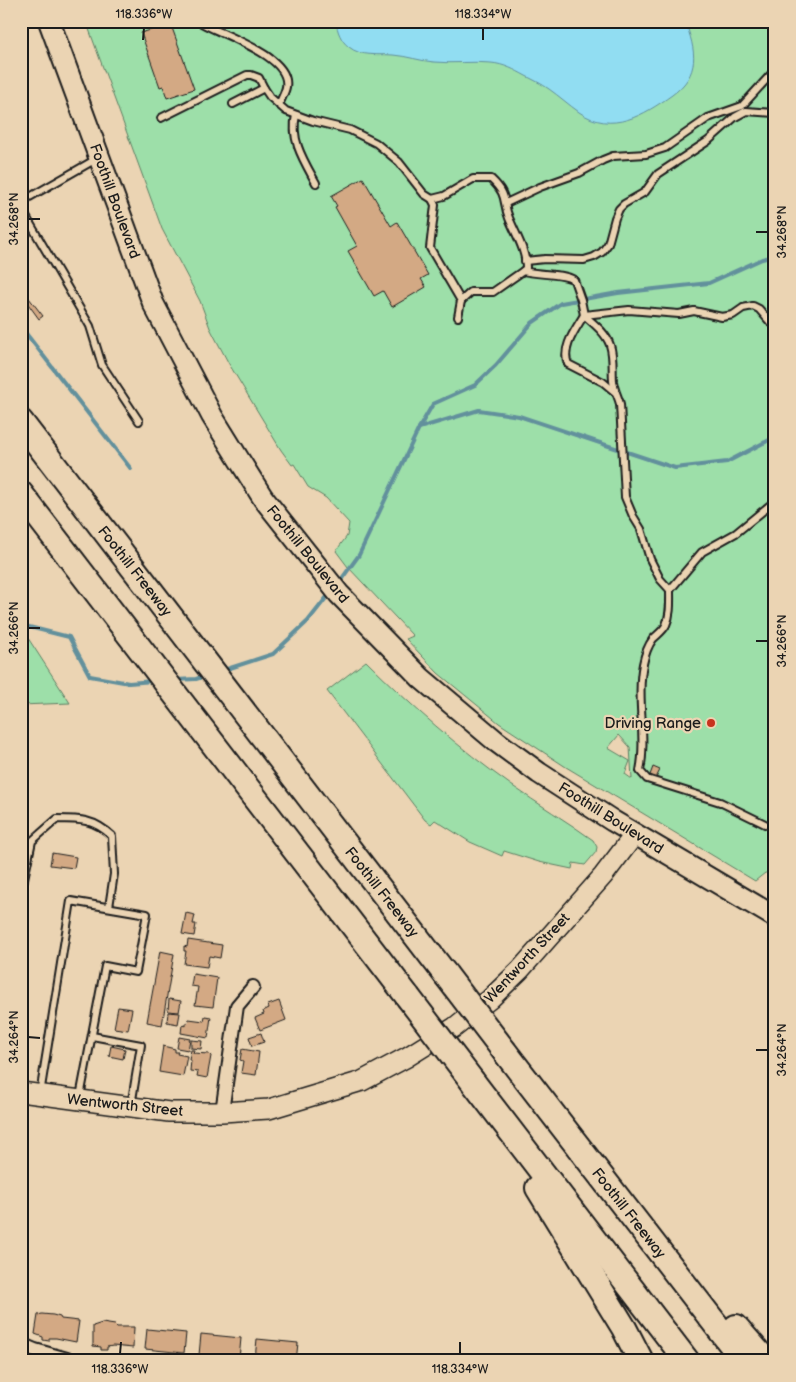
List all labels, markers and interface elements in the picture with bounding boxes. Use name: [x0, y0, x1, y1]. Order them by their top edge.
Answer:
text: 118.336°W: [116, 7, 173, 22]
text: 118.334°W: [455, 7, 511, 22]
street label: Foothill Boulevard: [85, 141, 144, 261]
text: 34.268°N: [7, 192, 22, 246]
text: 34.268°N: [775, 205, 790, 259]
street label: Foothill Boulevard: [262, 501, 353, 607]
street label: Foothill Freeway: [93, 522, 176, 621]
text: 34.266°N: [7, 601, 22, 655]
text: 34.266°N: [775, 614, 790, 668]
place label: Driving Range: [605, 714, 701, 733]
marker: Driving Range: [705, 717, 717, 729]
street label: Foothill Boulevard: [554, 778, 667, 858]
street label: Foothill Freeway: [340, 843, 423, 942]
street label: Wentworth Street: [481, 909, 574, 1007]
text: 34.264°N: [7, 1011, 22, 1063]
text: 34.264°N: [775, 1024, 790, 1076]
street label: Wentworth Street: [66, 1090, 184, 1121]
street label: Foothill Freeway: [587, 1164, 670, 1263]
text: 118.336°W: [92, 1362, 149, 1377]
text: 118.334°W: [432, 1362, 488, 1377]

